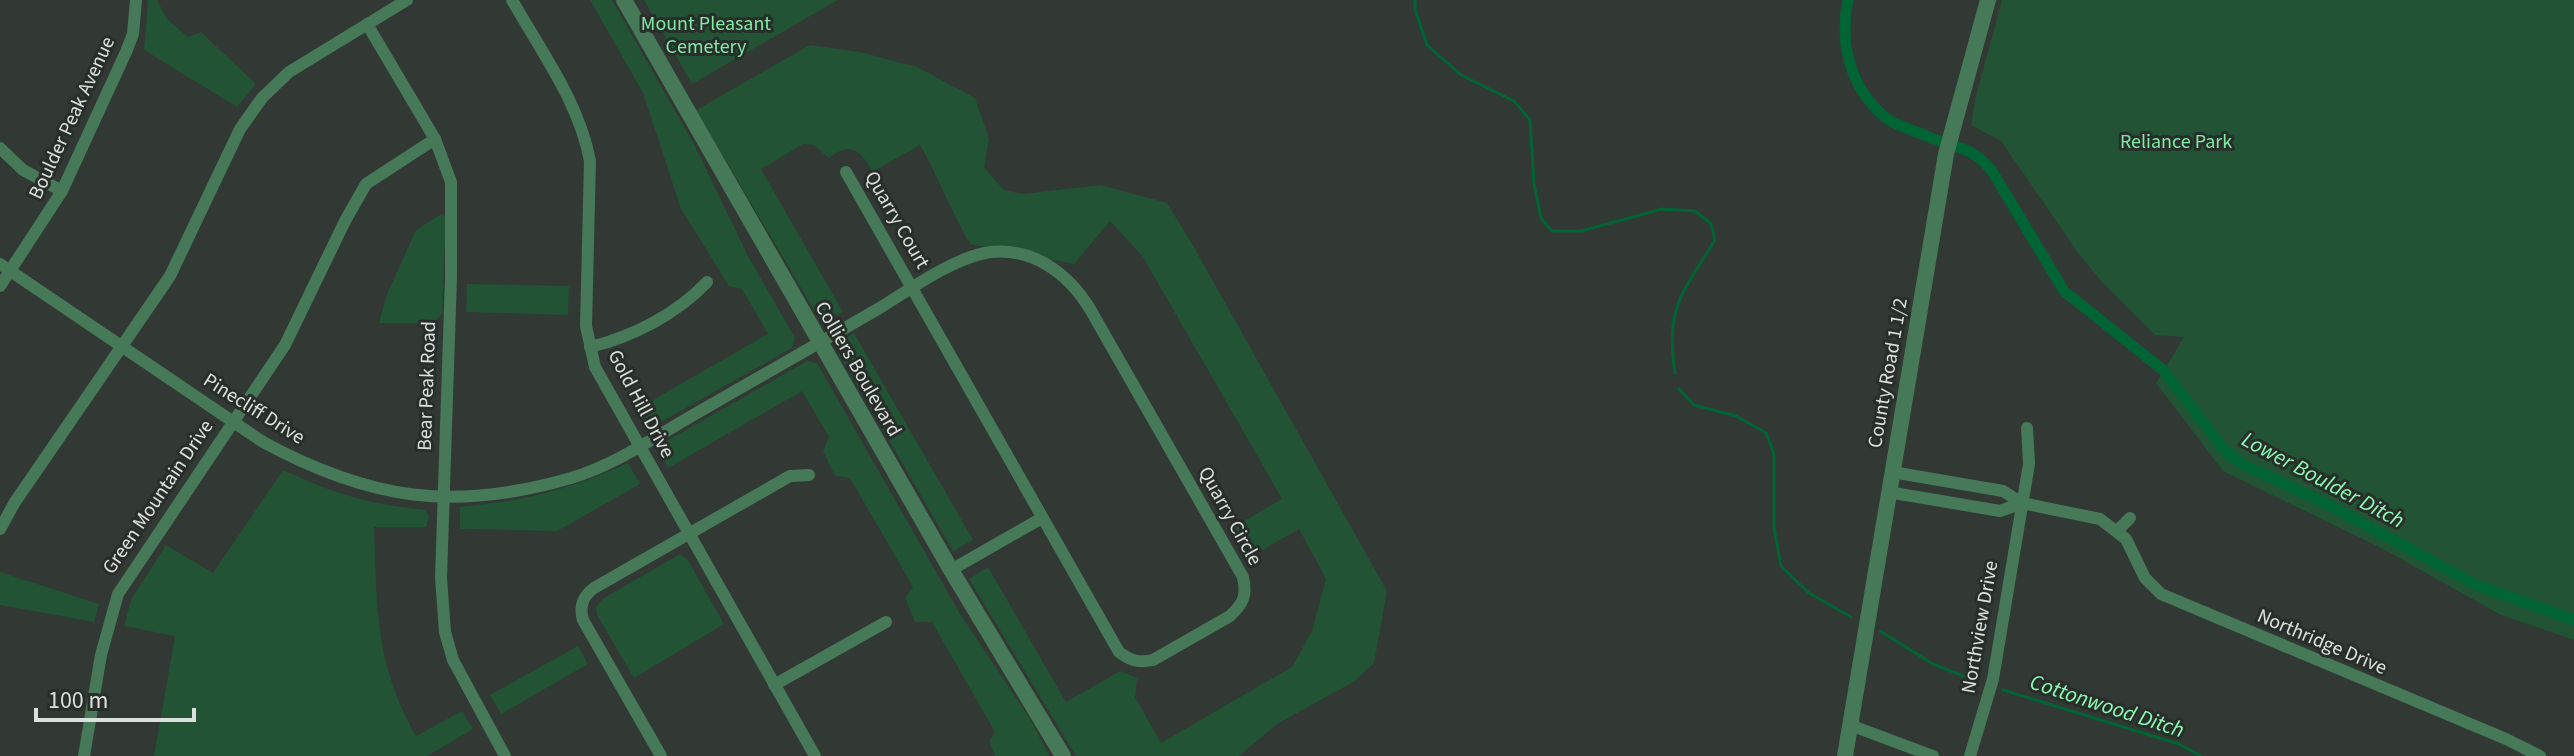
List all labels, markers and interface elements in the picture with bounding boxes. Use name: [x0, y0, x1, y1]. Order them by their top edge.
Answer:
park label: Mount Pleasant Cemetery: [641, 10, 771, 61]
street label: Boulder Peak Avenue: [22, 32, 122, 204]
park label: Reliance Park: [2120, 128, 2232, 156]
street label: Quarry Court: [858, 166, 936, 274]
street label: Colliers Boulevard: [808, 296, 908, 442]
street label: County Road 1 1/2: [1861, 296, 1915, 450]
street label: Bear Peak Road: [411, 321, 443, 451]
street label: Gold Hill Drive: [601, 345, 681, 463]
street label: Pinecliff Drive: [198, 367, 310, 451]
street label: Green Mountain Drive: [96, 414, 220, 580]
water label: Lower Boulder Ditch: [2236, 424, 2410, 536]
street label: Quarry Circle: [1191, 461, 1269, 571]
street label: Northview Drive: [1955, 558, 2005, 696]
street label: Northridge Drive: [2253, 602, 2391, 682]
water label: Cottonwood Ditch: [2026, 666, 2188, 746]
scale bar: [36, 672, 194, 722]
text: 100 m: [48, 683, 108, 718]

